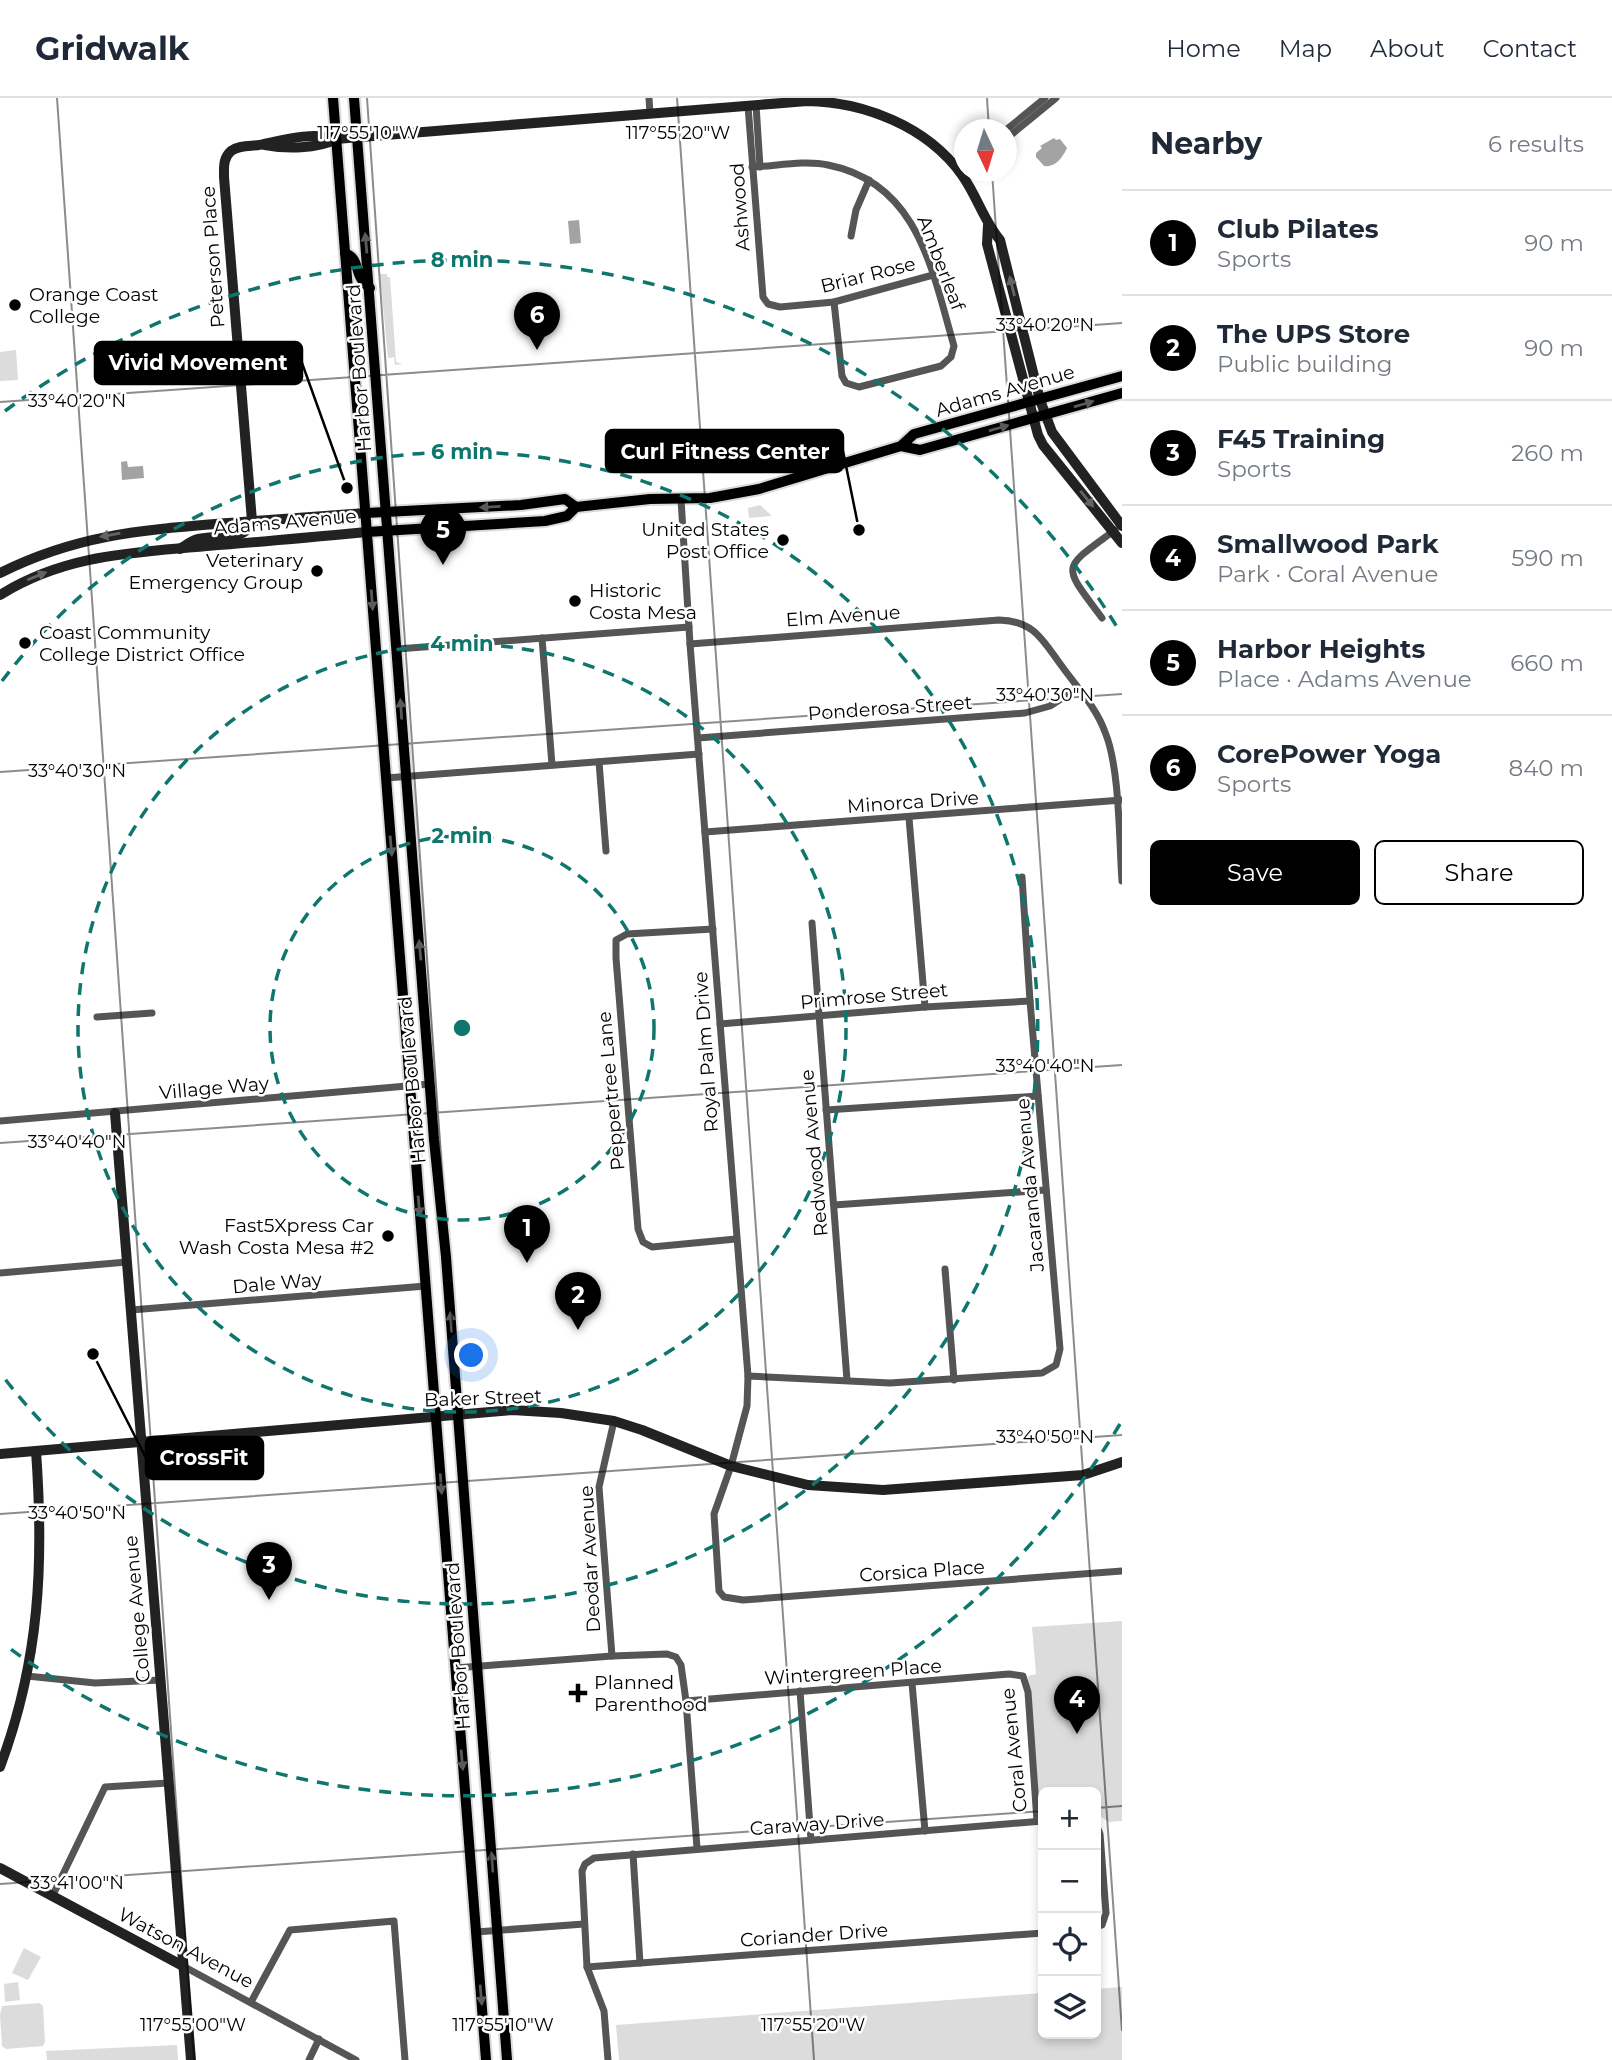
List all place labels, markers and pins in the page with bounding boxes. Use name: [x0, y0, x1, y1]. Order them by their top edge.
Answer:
place label: Orange Coast College: [29, 283, 159, 328]
pin: 6: [514, 292, 560, 350]
marker: Orange Coast College: [7, 297, 23, 313]
callout: Vivid Movement: [95, 342, 302, 384]
callout: Curl Fitness Center: [606, 430, 843, 472]
pin: 5: [420, 507, 466, 565]
place label: United States Post Office: [641, 518, 769, 563]
marker: United States Post Office: [775, 532, 791, 548]
place label: Veterinary Emergency Group: [128, 549, 304, 594]
marker: Veterinary Emergency Group: [309, 563, 325, 579]
place label: Historic Costa Mesa: [589, 579, 697, 624]
marker: Historic Costa Mesa: [567, 593, 583, 609]
place label: Coast Community College District Office: [39, 621, 245, 666]
marker: Coast Community College District Office: [17, 635, 33, 651]
centre of rings: [450, 1016, 474, 1040]
pin: 1: [504, 1205, 550, 1263]
place label: Fast5Xpress Car Wash Costa Mesa #2: [179, 1214, 374, 1259]
marker: Fast5Xpress Car Wash Costa Mesa #2: [380, 1228, 396, 1244]
pin: 2: [555, 1272, 601, 1330]
callout: CrossFit: [146, 1437, 263, 1479]
pin: 3: [246, 1542, 292, 1600]
place label: Planned Parenthood: [594, 1671, 708, 1716]
pin: 4: [1054, 1676, 1100, 1734]
marker: Planned Parenthood: [568, 1683, 588, 1703]

